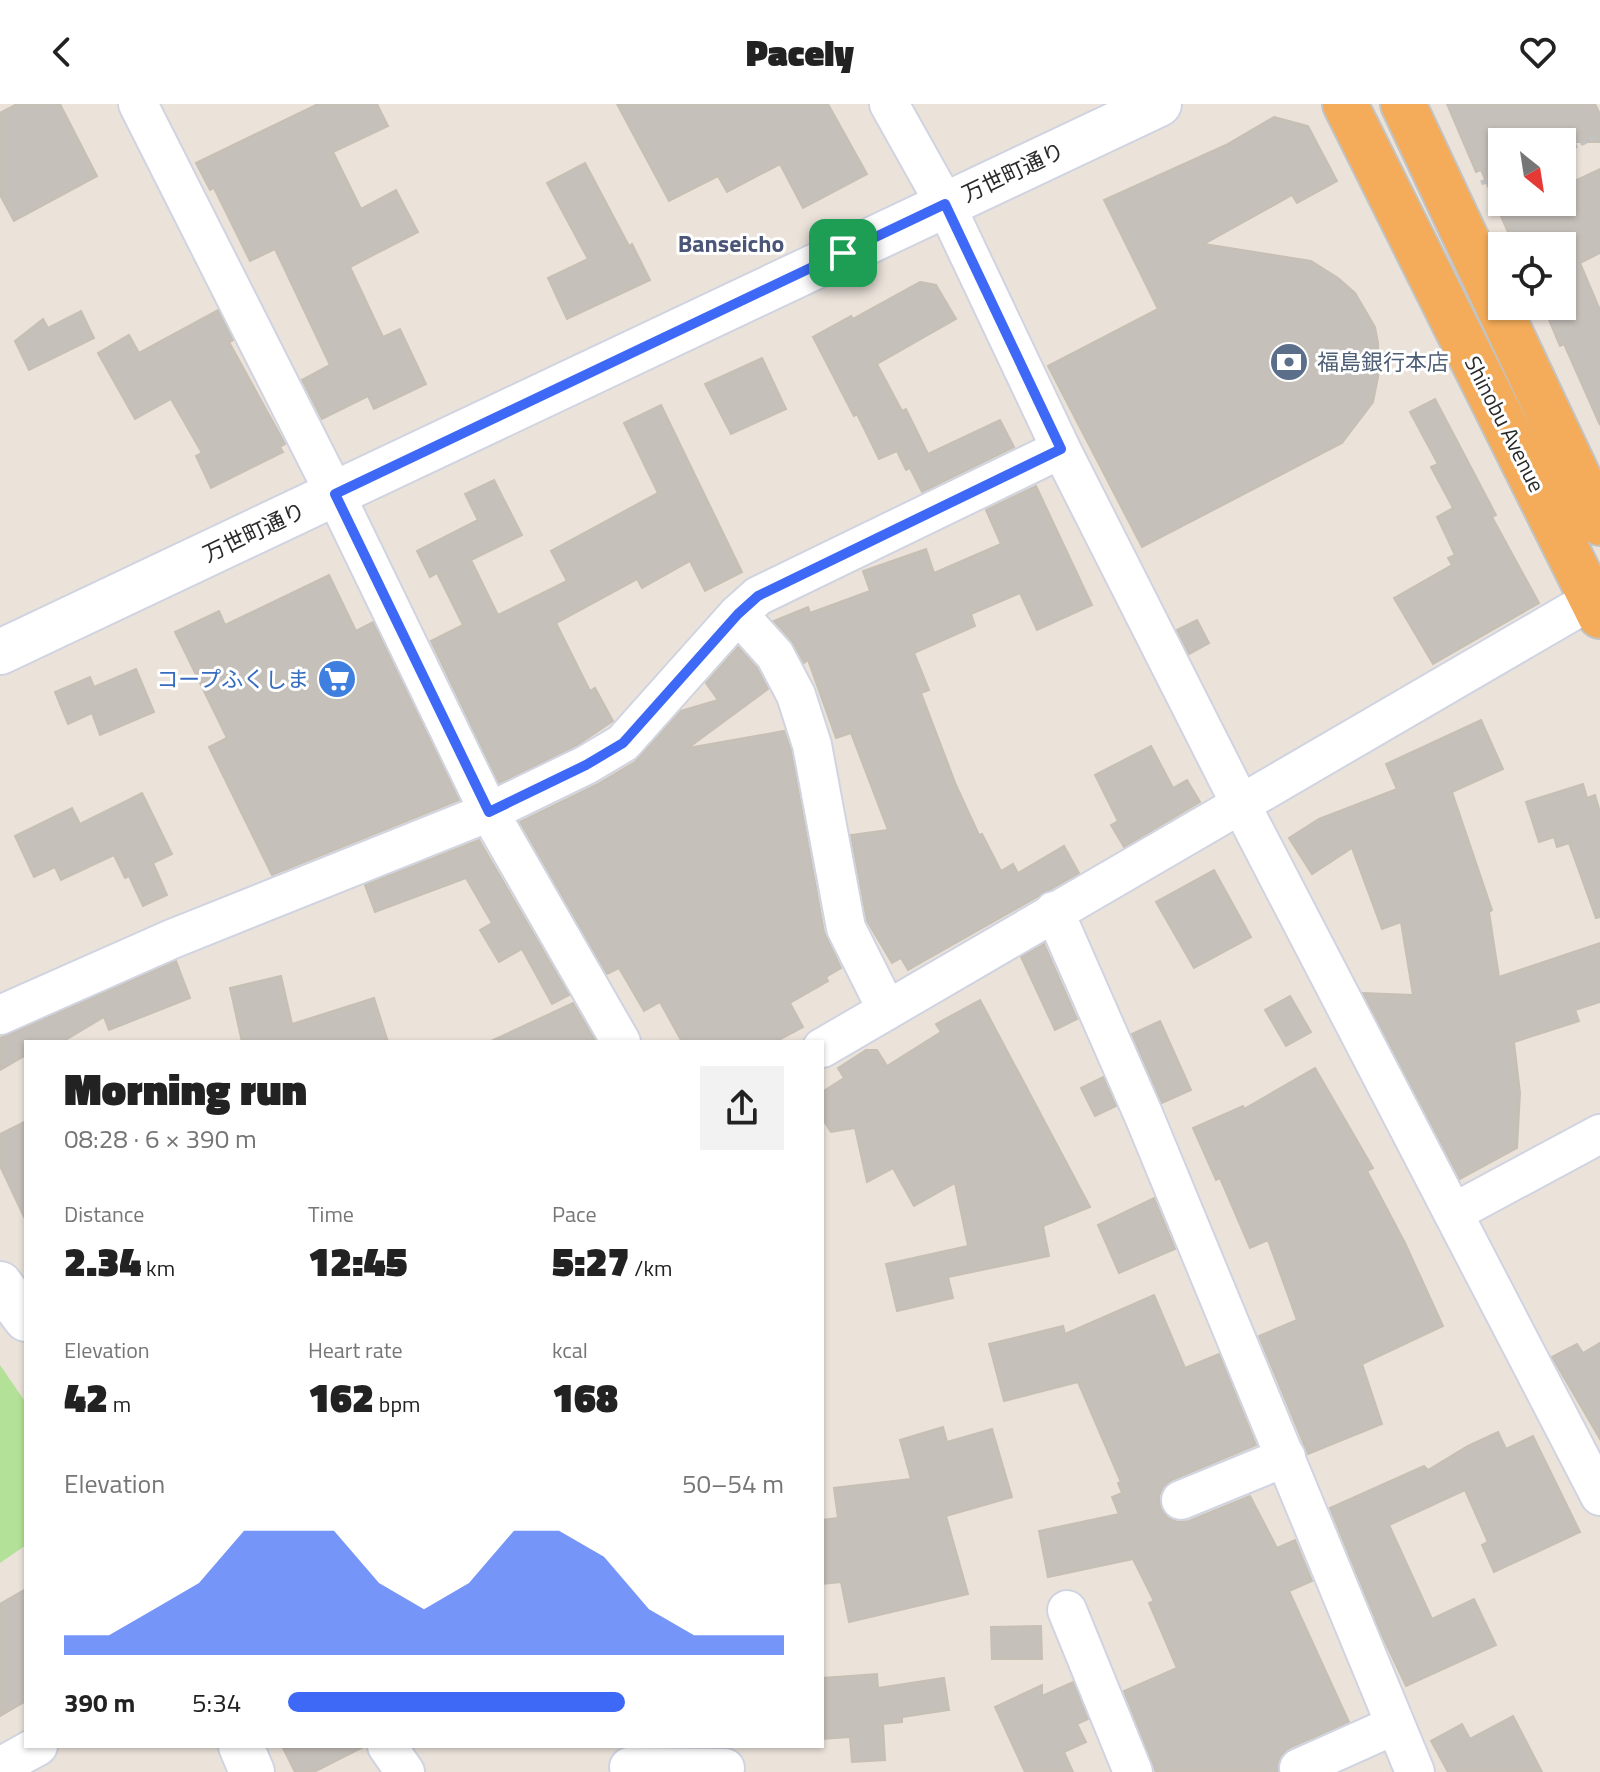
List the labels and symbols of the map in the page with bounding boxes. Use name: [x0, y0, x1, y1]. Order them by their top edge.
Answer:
north arrow: [1488, 128, 1576, 216]
street label: 万世町通り: [956, 133, 1070, 211]
pin: [809, 219, 877, 287]
district label: Banseicho: [678, 225, 784, 261]
bank icon: 福島銀行本店: [1268, 341, 1310, 383]
place label: 福島銀行本店: [1317, 345, 1449, 379]
street label: Shinobu Avenue: [1456, 350, 1554, 498]
street label: 万世町通り: [197, 493, 311, 571]
supermarket icon: コープふくしま: [316, 658, 358, 700]
place label: コープふくしま: [156, 662, 309, 696]

